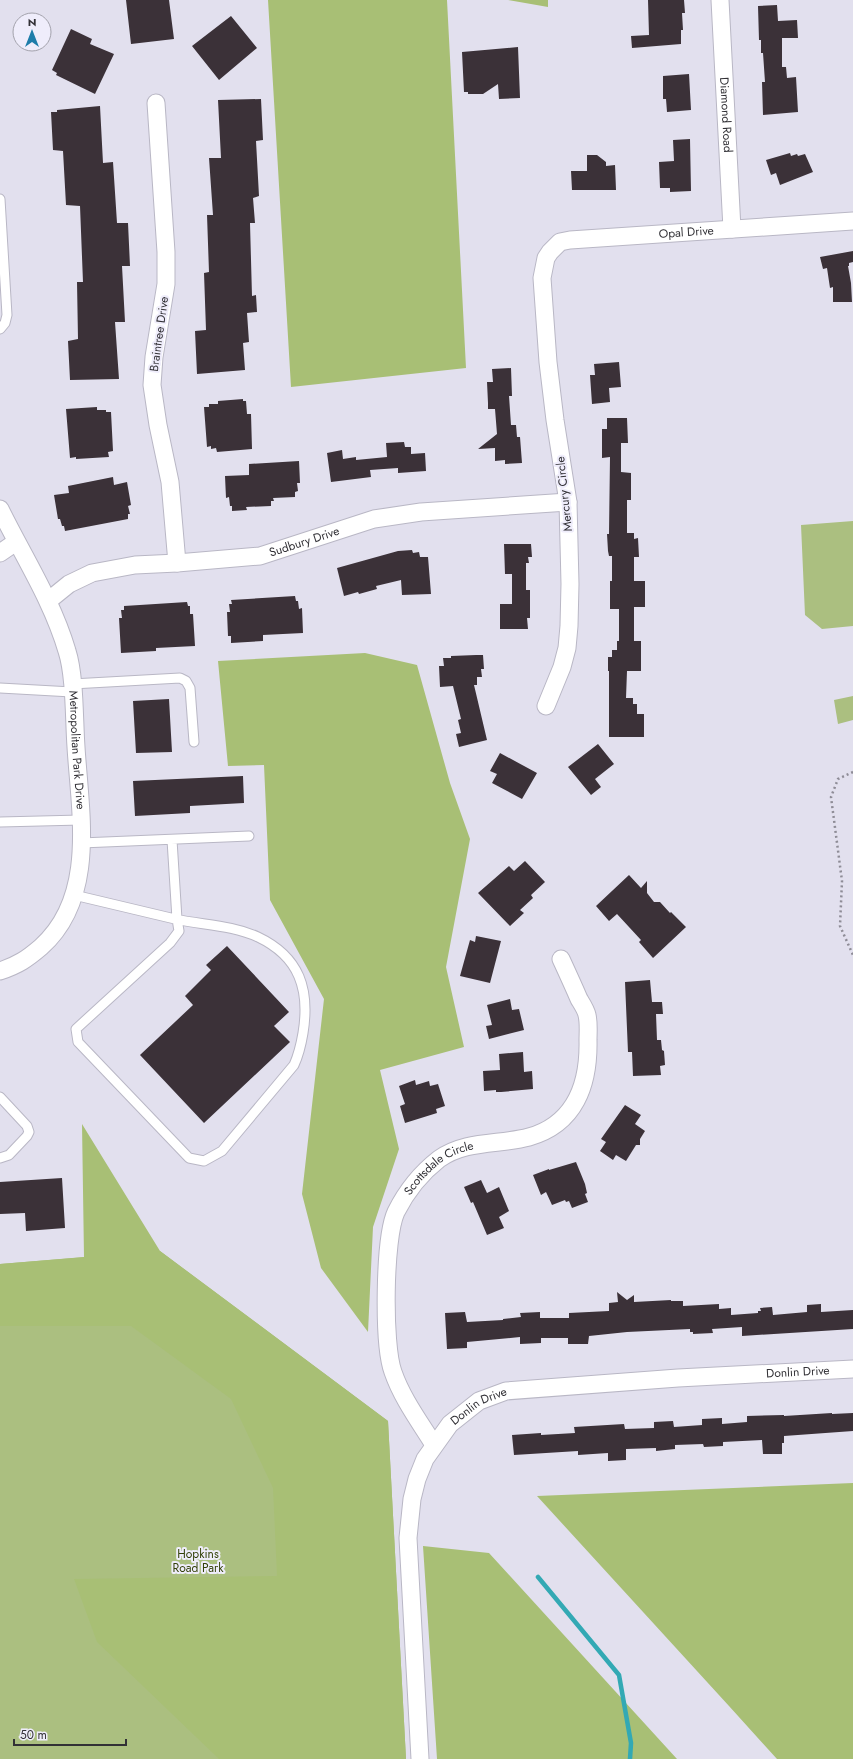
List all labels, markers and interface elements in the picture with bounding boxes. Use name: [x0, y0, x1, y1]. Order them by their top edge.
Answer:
north arrow: [12, 12, 52, 52]
text: N: [28, 14, 36, 30]
street label: Diamond Road: [715, 77, 737, 153]
street label: Opal Drive: [658, 221, 714, 243]
street label: Braintree Drive: [145, 295, 173, 373]
street label: Mercury Circle: [551, 456, 577, 532]
street label: Sudbury Drive: [267, 522, 342, 561]
street label: Metropolitan Park Drive: [64, 690, 90, 810]
street label: Scottsdale Circle: [399, 1137, 475, 1199]
street label: Donlin Drive: [766, 1361, 830, 1382]
street label: Donlin Drive: [446, 1382, 509, 1429]
park label: Hopkins Road Park: [173, 1545, 224, 1577]
scale bar: [14, 1721, 126, 1747]
text: 50 m: [20, 1726, 47, 1744]

